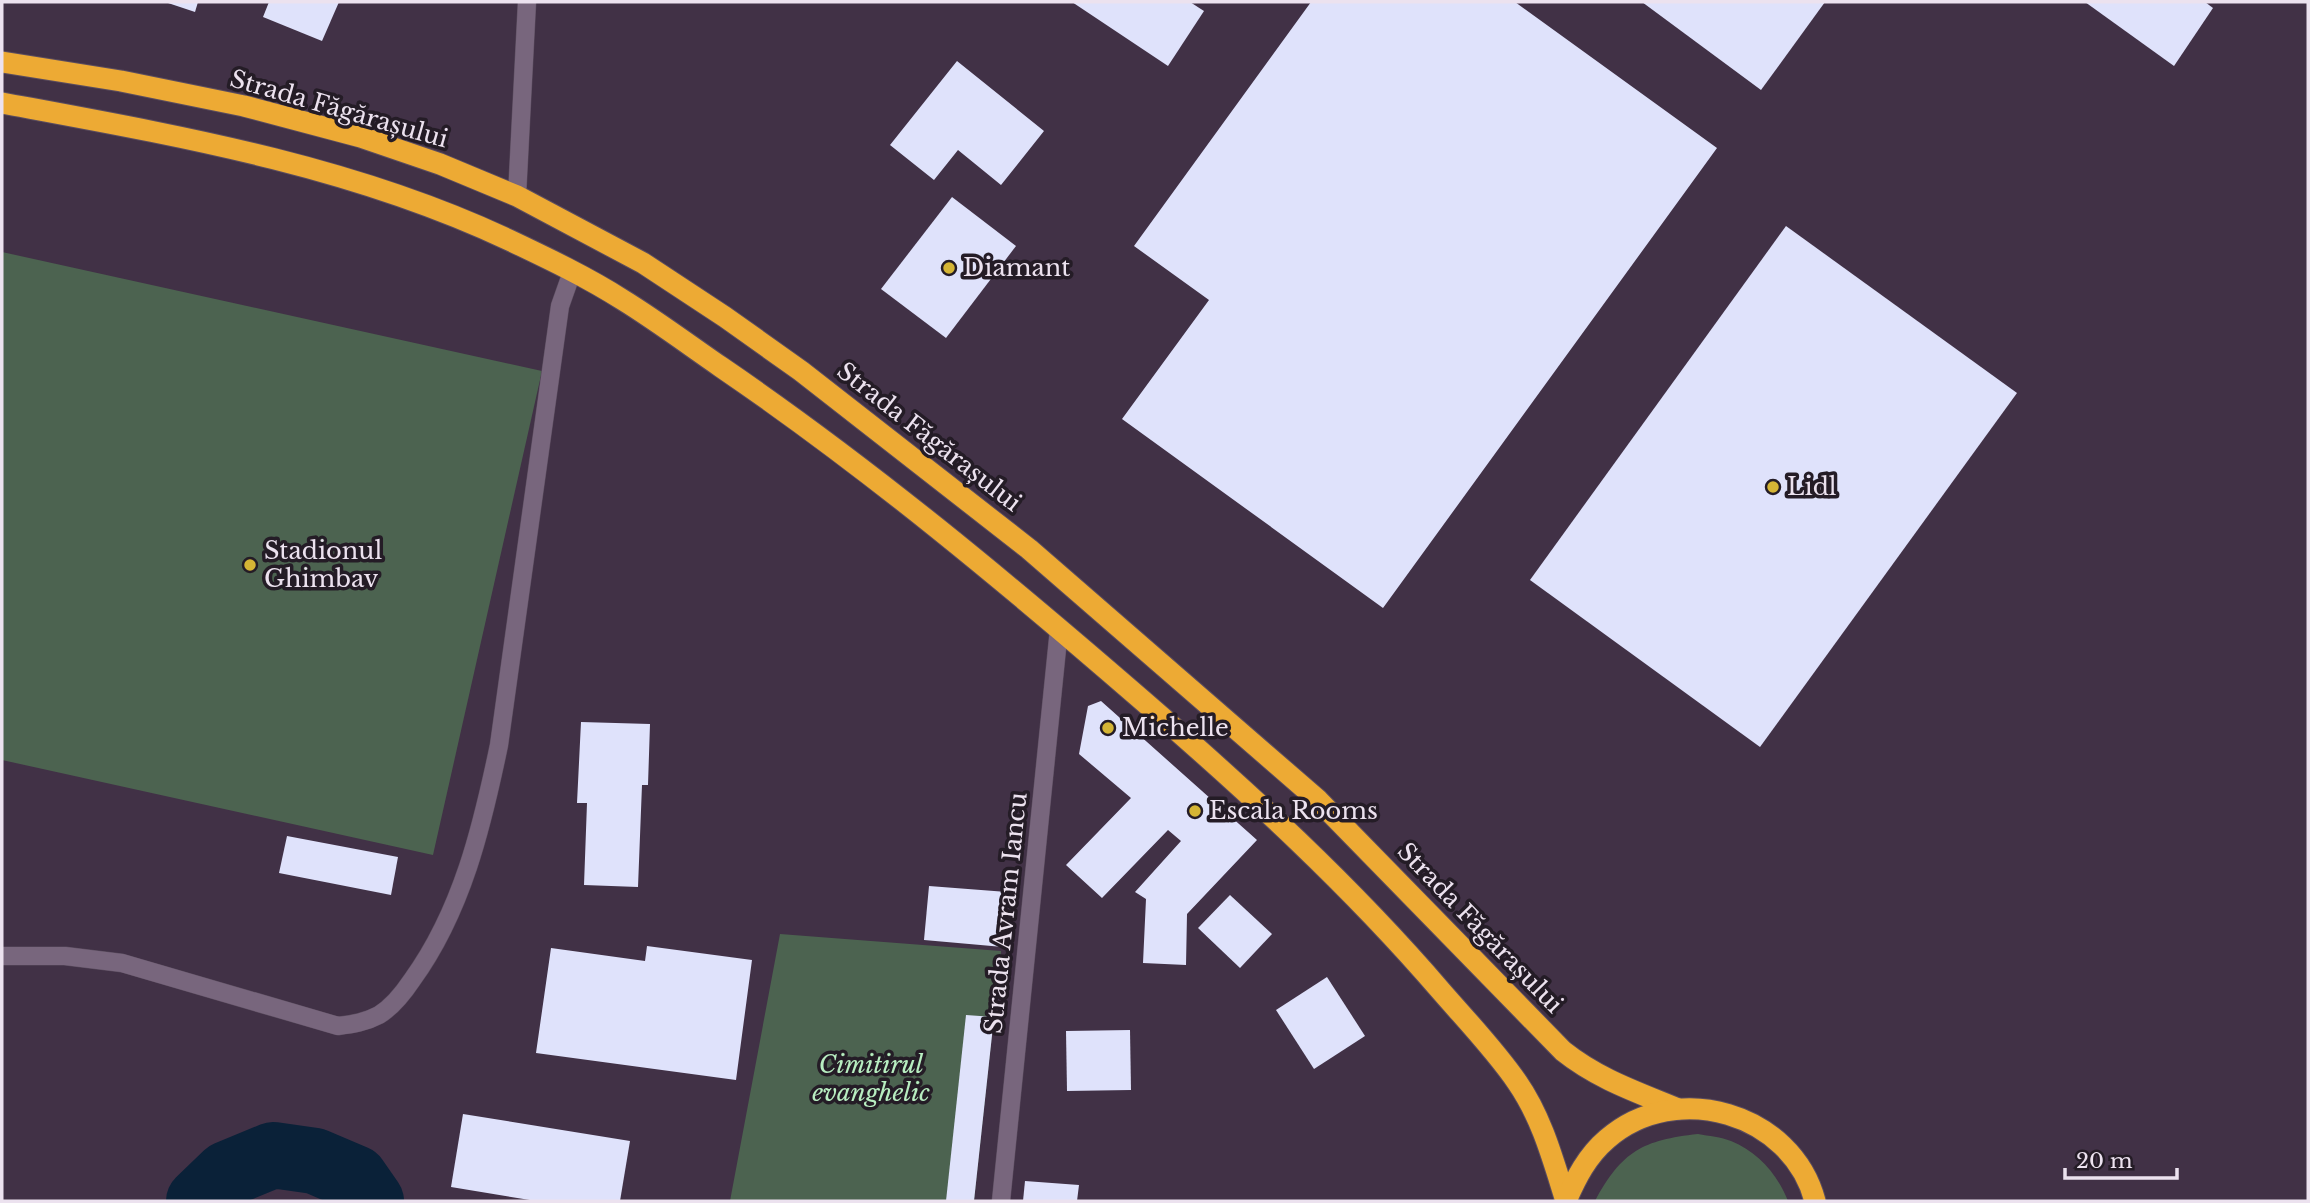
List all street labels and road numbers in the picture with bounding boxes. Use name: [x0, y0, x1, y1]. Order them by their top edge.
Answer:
street label: Strada Făgărașului: [227, 64, 451, 154]
street label: Strada Făgărașului: [832, 356, 1027, 517]
street label: Strada Avram Iancu: [978, 791, 1033, 1035]
street label: Strada Făgărașului: [1392, 837, 1569, 1019]

